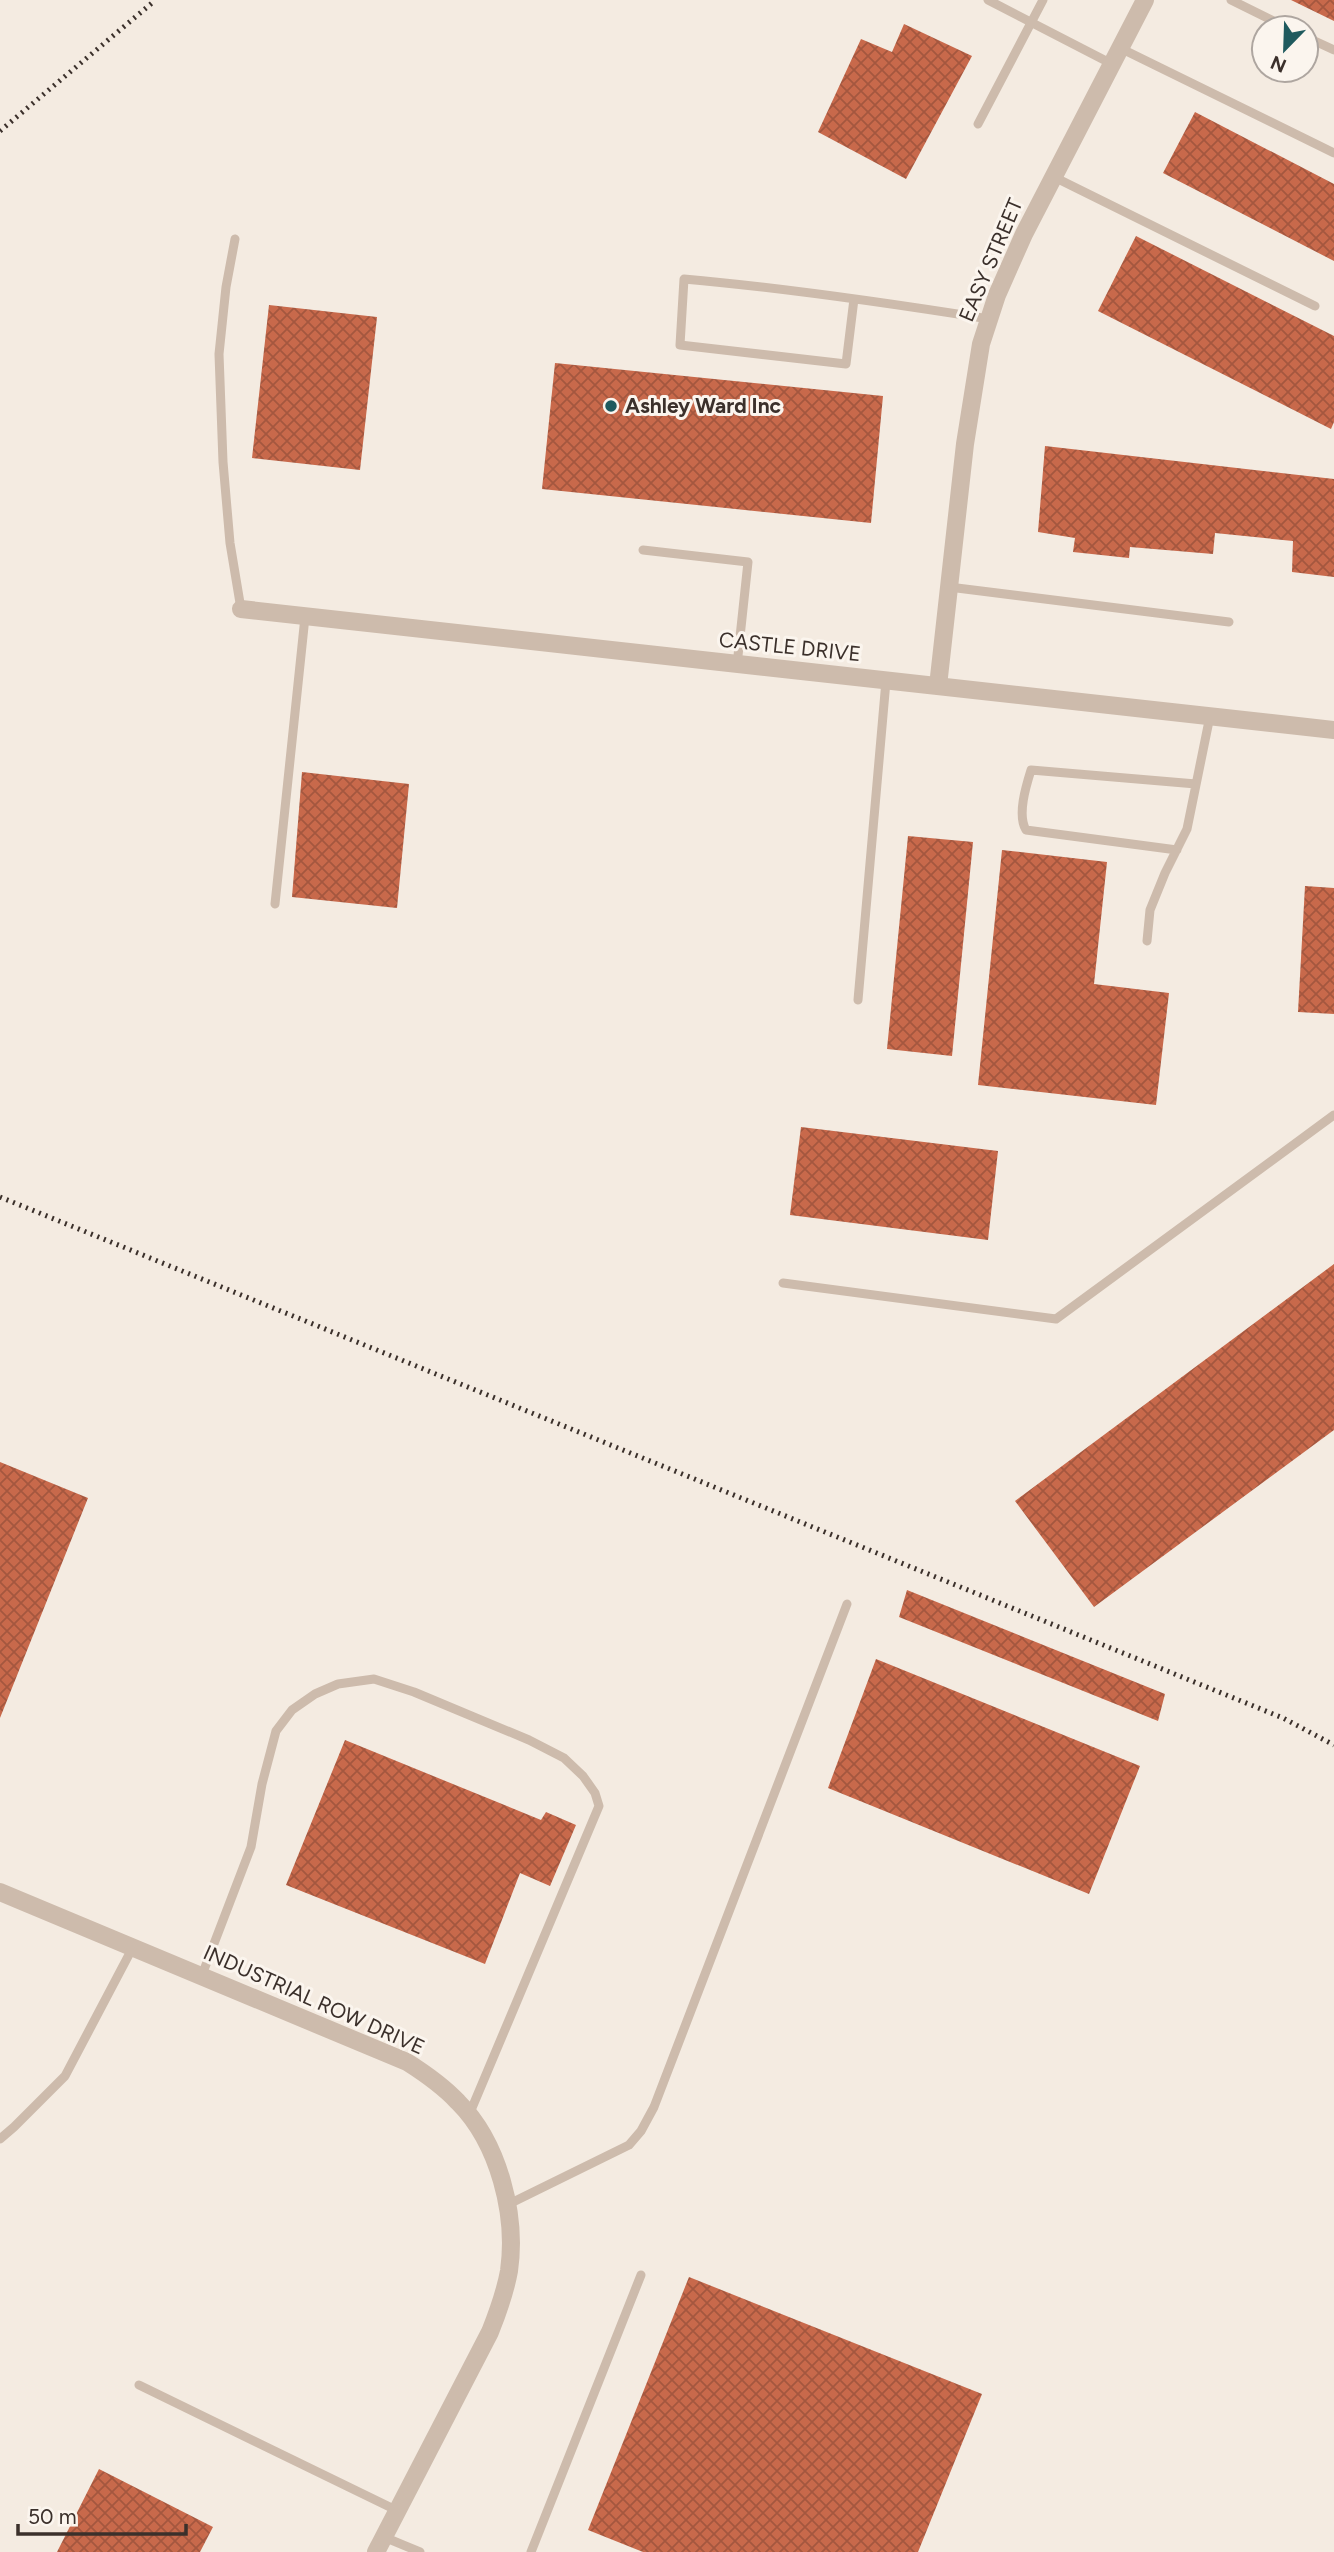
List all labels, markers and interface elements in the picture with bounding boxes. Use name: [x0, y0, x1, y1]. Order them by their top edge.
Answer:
north arrow: [1250, 14, 1320, 84]
text: N: [1267, 51, 1290, 78]
street label: EASY STREET: [953, 194, 1028, 325]
place label: Ashley Ward Inc: [625, 393, 782, 418]
marker: Ashley Ward Inc: [603, 398, 619, 414]
street label: CASTLE DRIVE: [718, 627, 862, 666]
street label: INDUSTRIAL ROW DRIVE: [200, 1939, 429, 2060]
scale bar: [18, 2492, 186, 2536]
text: 50 m: [28, 2504, 77, 2529]

